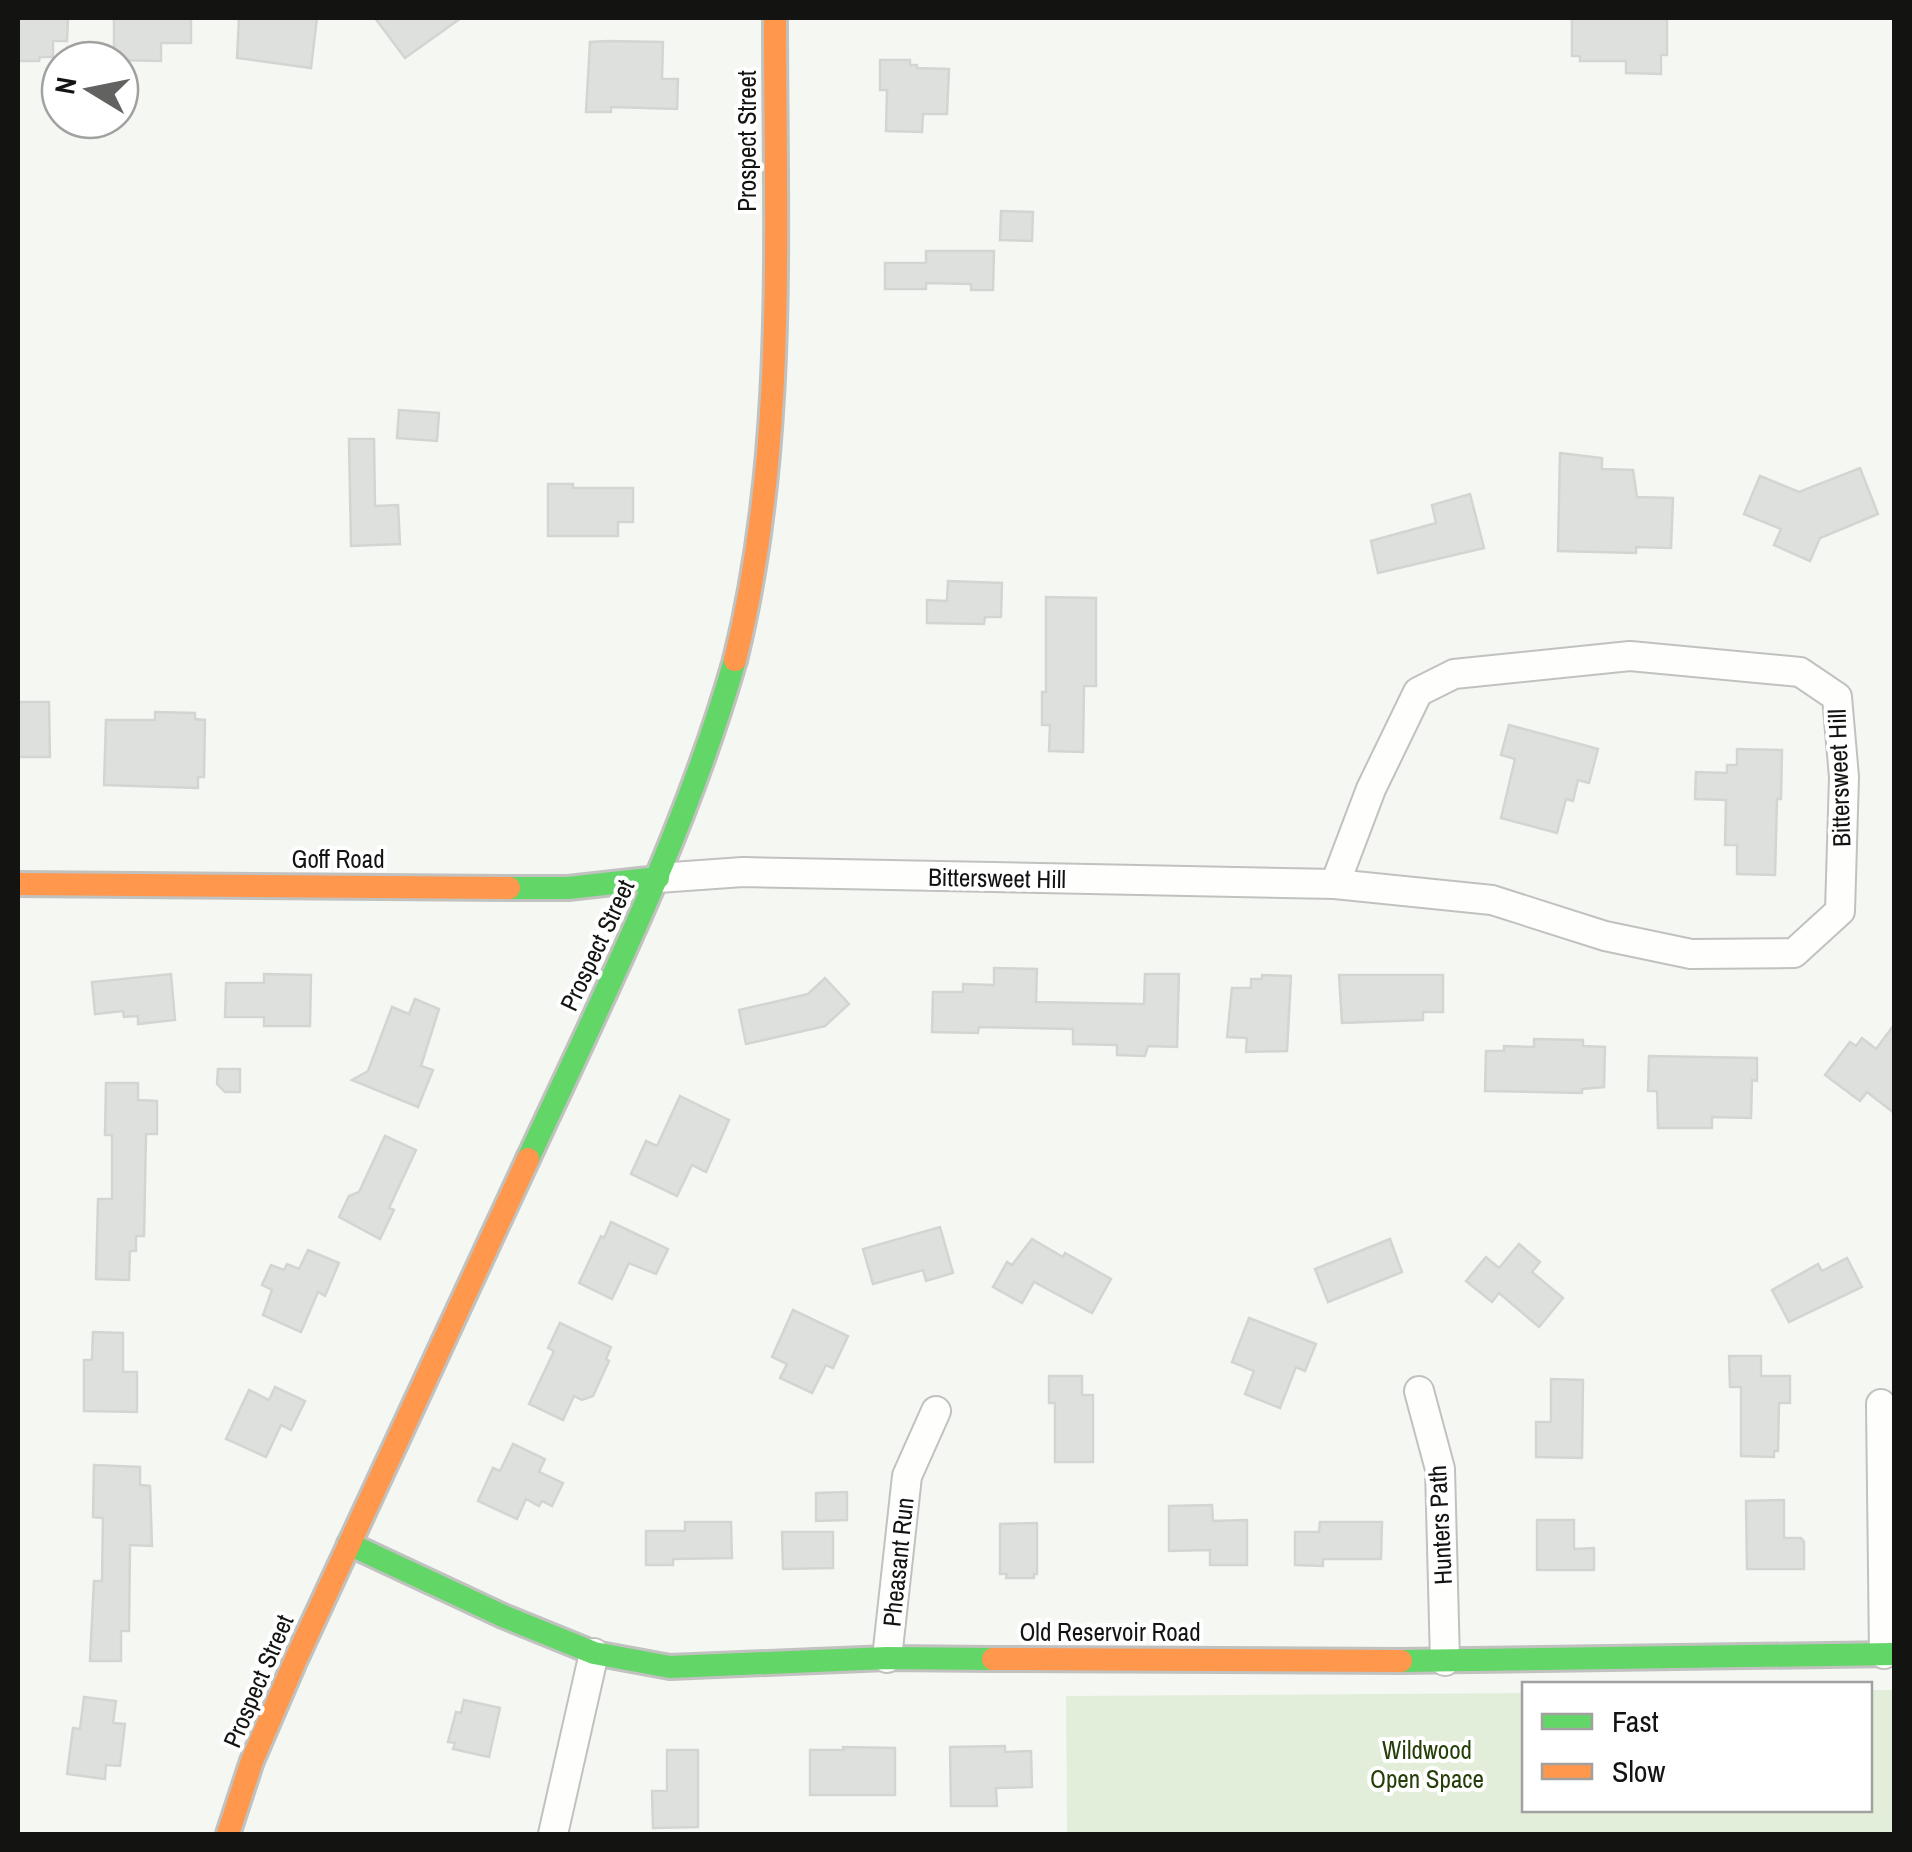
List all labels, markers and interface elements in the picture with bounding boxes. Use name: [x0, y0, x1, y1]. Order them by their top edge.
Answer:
north arrow: [40, 40, 140, 140]
street label: Prospect Street: [730, 70, 764, 212]
text: N: [45, 74, 86, 97]
street label: Bittersweet Hill: [1820, 709, 1858, 847]
street label: Goff Road: [291, 842, 385, 876]
street label: Bittersweet Hill: [928, 860, 1066, 896]
street label: Prospect Street: [552, 874, 642, 1016]
street label: Hunters Path: [1420, 1464, 1460, 1586]
street label: Pheasant Run: [874, 1496, 922, 1628]
street label: Prospect Street: [215, 1609, 301, 1753]
street label: Old Reservoir Road: [1019, 1615, 1201, 1649]
legend: [1522, 1682, 1872, 1812]
text: Fast: [1612, 1701, 1659, 1741]
park label: Wildwood Open Space: [1370, 1733, 1484, 1796]
text: Slow: [1612, 1751, 1666, 1791]

